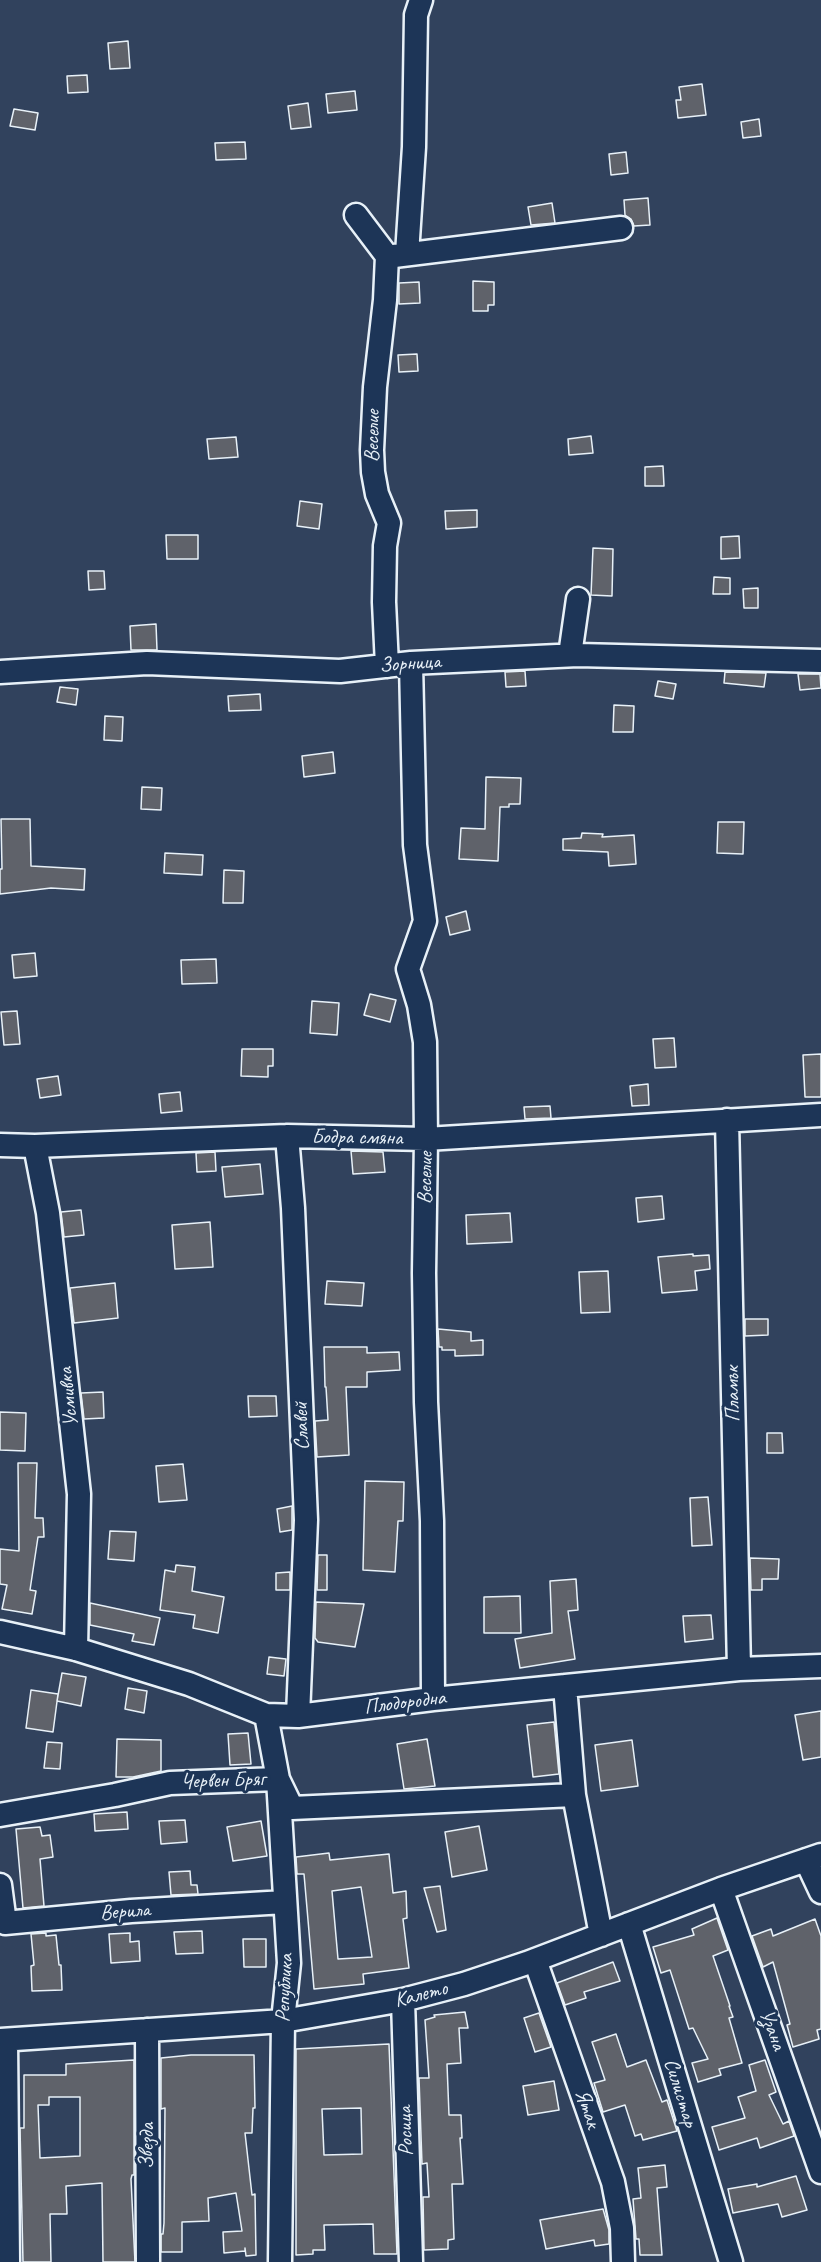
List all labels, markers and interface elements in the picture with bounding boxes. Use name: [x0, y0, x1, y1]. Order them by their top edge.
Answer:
street label: Веселие: [360, 410, 386, 462]
street label: Зорница: [378, 649, 442, 679]
street label: Бодра смяна: [311, 1125, 403, 1151]
street label: Веселие: [413, 1152, 439, 1204]
street label: Усмивка: [53, 1366, 85, 1428]
street label: Пламък: [720, 1366, 746, 1422]
street label: Славей: [289, 1401, 315, 1451]
street label: Плодородна: [363, 1686, 447, 1720]
street label: Червен Бряг: [180, 1767, 266, 1795]
street label: Верила: [99, 1898, 151, 1926]
street label: Република: [271, 1953, 299, 2023]
street label: Калето: [392, 1976, 450, 2014]
street label: Узана: [753, 2006, 791, 2054]
street label: Силистар: [658, 2056, 702, 2130]
street label: Ятак: [569, 2086, 605, 2132]
street label: Росица: [393, 2106, 419, 2156]
street label: Звезда: [134, 2123, 160, 2169]

